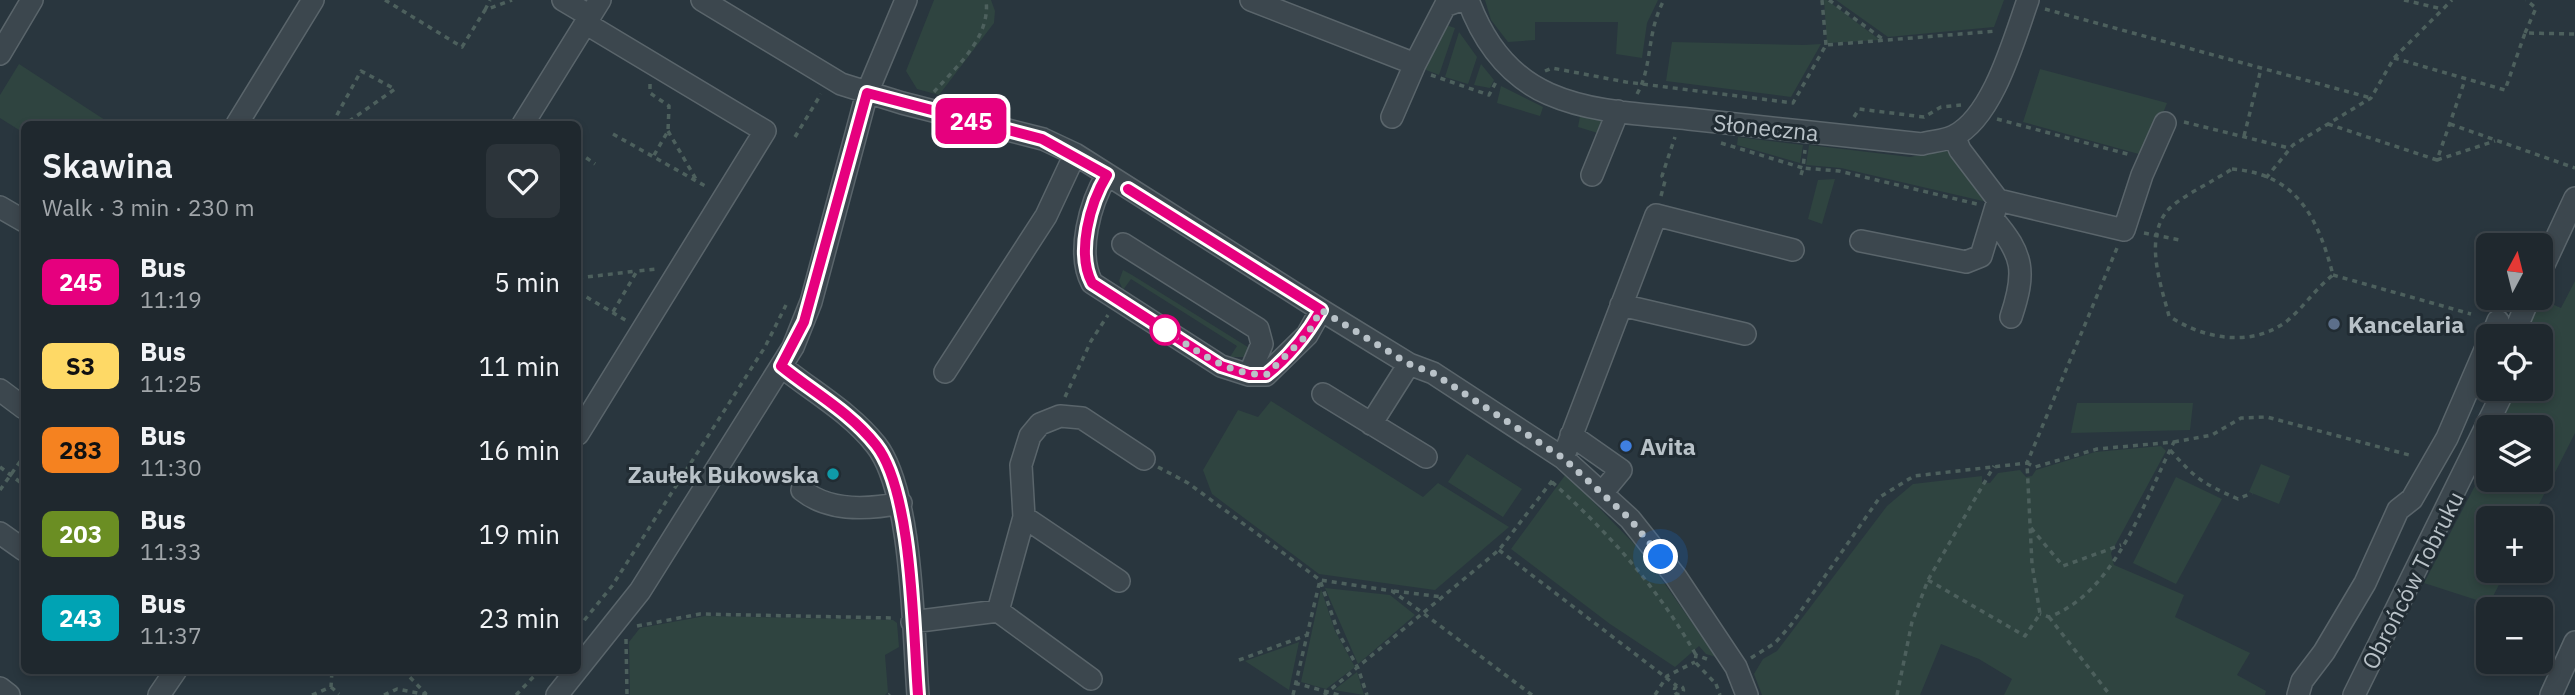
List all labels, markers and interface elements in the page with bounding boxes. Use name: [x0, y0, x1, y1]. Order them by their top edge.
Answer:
line badge: 245: [931, 98, 1011, 144]
text: 245: [949, 105, 993, 137]
street label: Słoneczna: [1712, 107, 1820, 147]
text: Skawina: [42, 144, 173, 187]
button: heart: [486, 144, 560, 218]
text: Walk · 3 min · 230 m: [42, 192, 255, 222]
north arrow: [2476, 233, 2553, 310]
map controls: [2476, 233, 2553, 674]
text: Bus: [140, 250, 186, 284]
text: 5 min: [494, 265, 560, 299]
text: 245: [59, 266, 102, 298]
text: 11:19: [140, 284, 202, 314]
place label: Kancelaria: [2348, 309, 2464, 339]
unlabelled marker: [1150, 315, 1180, 345]
marker: Kancelaria: [2326, 316, 2342, 332]
button: locate: [2476, 324, 2553, 401]
text: Bus: [140, 334, 186, 368]
text: 11 min: [479, 349, 560, 383]
text: S3: [66, 350, 95, 382]
text: 11:25: [140, 368, 202, 398]
button: layers: [2476, 415, 2553, 492]
text: Bus: [140, 418, 186, 452]
place label: Avita: [1640, 431, 1696, 461]
text: 16 min: [479, 433, 560, 467]
text: 283: [59, 434, 102, 466]
marker: Avita: [1618, 438, 1634, 454]
text: 11:30: [140, 452, 202, 482]
place label: Zaułek Bukowska: [628, 459, 819, 489]
marker: Zaułek Bukowska: [825, 466, 841, 482]
street label: Obrońców Tobruku: [2354, 486, 2470, 674]
text: Bus: [140, 502, 186, 536]
button: +: [2476, 506, 2553, 583]
text: 19 min: [479, 517, 560, 551]
text: 203: [59, 518, 102, 550]
text: 11:33: [140, 536, 202, 566]
your location: [1643, 539, 1678, 574]
text: Bus: [140, 586, 186, 620]
button: −: [2476, 597, 2553, 674]
text: 23 min: [479, 601, 560, 635]
text: 243: [59, 602, 102, 634]
text: 11:37: [140, 620, 202, 650]

